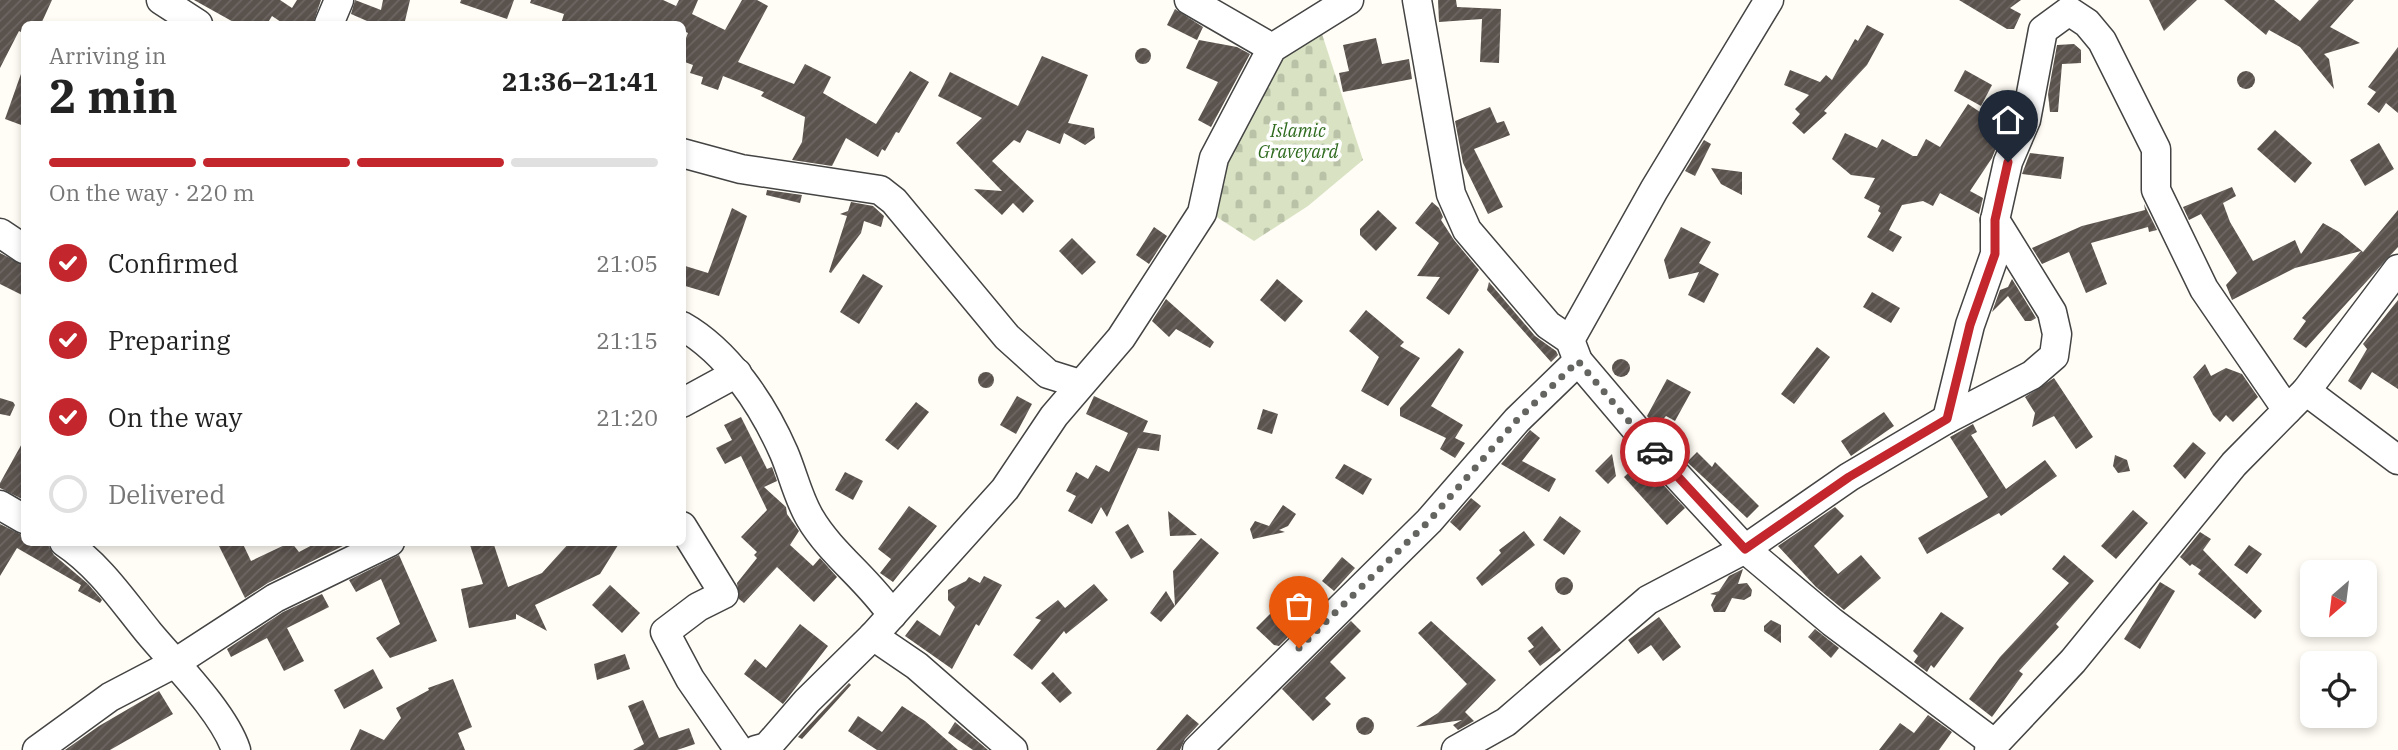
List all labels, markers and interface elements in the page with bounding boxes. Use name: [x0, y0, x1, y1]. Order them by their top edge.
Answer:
text: Arriving in: [49, 40, 166, 70]
text: 21:36–21:41: [502, 64, 658, 98]
text: 2 min: [49, 66, 178, 126]
pin: [1978, 90, 2038, 162]
icon: home: [1989, 101, 2027, 139]
park label: Islamic Graveyard: [1258, 119, 1339, 163]
text: On the way · 220 m: [49, 177, 255, 207]
icon: check: [49, 244, 87, 282]
text: Confirmed: [108, 246, 239, 280]
text: 21:05: [596, 248, 658, 278]
icon: check: [49, 321, 87, 359]
text: Preparing: [108, 323, 230, 357]
text: 21:15: [596, 325, 658, 355]
icon: check: [49, 398, 87, 436]
text: On the way: [108, 400, 242, 434]
text: 21:20: [596, 402, 658, 432]
courier: [1620, 417, 1690, 487]
icon: car: [1636, 433, 1674, 471]
text: Delivered: [108, 477, 225, 511]
north arrow: [2300, 560, 2376, 637]
map controls: [2300, 560, 2377, 728]
pin: [1269, 576, 1329, 648]
icon: bag: [1280, 587, 1318, 625]
button: locate: [2300, 651, 2377, 728]

